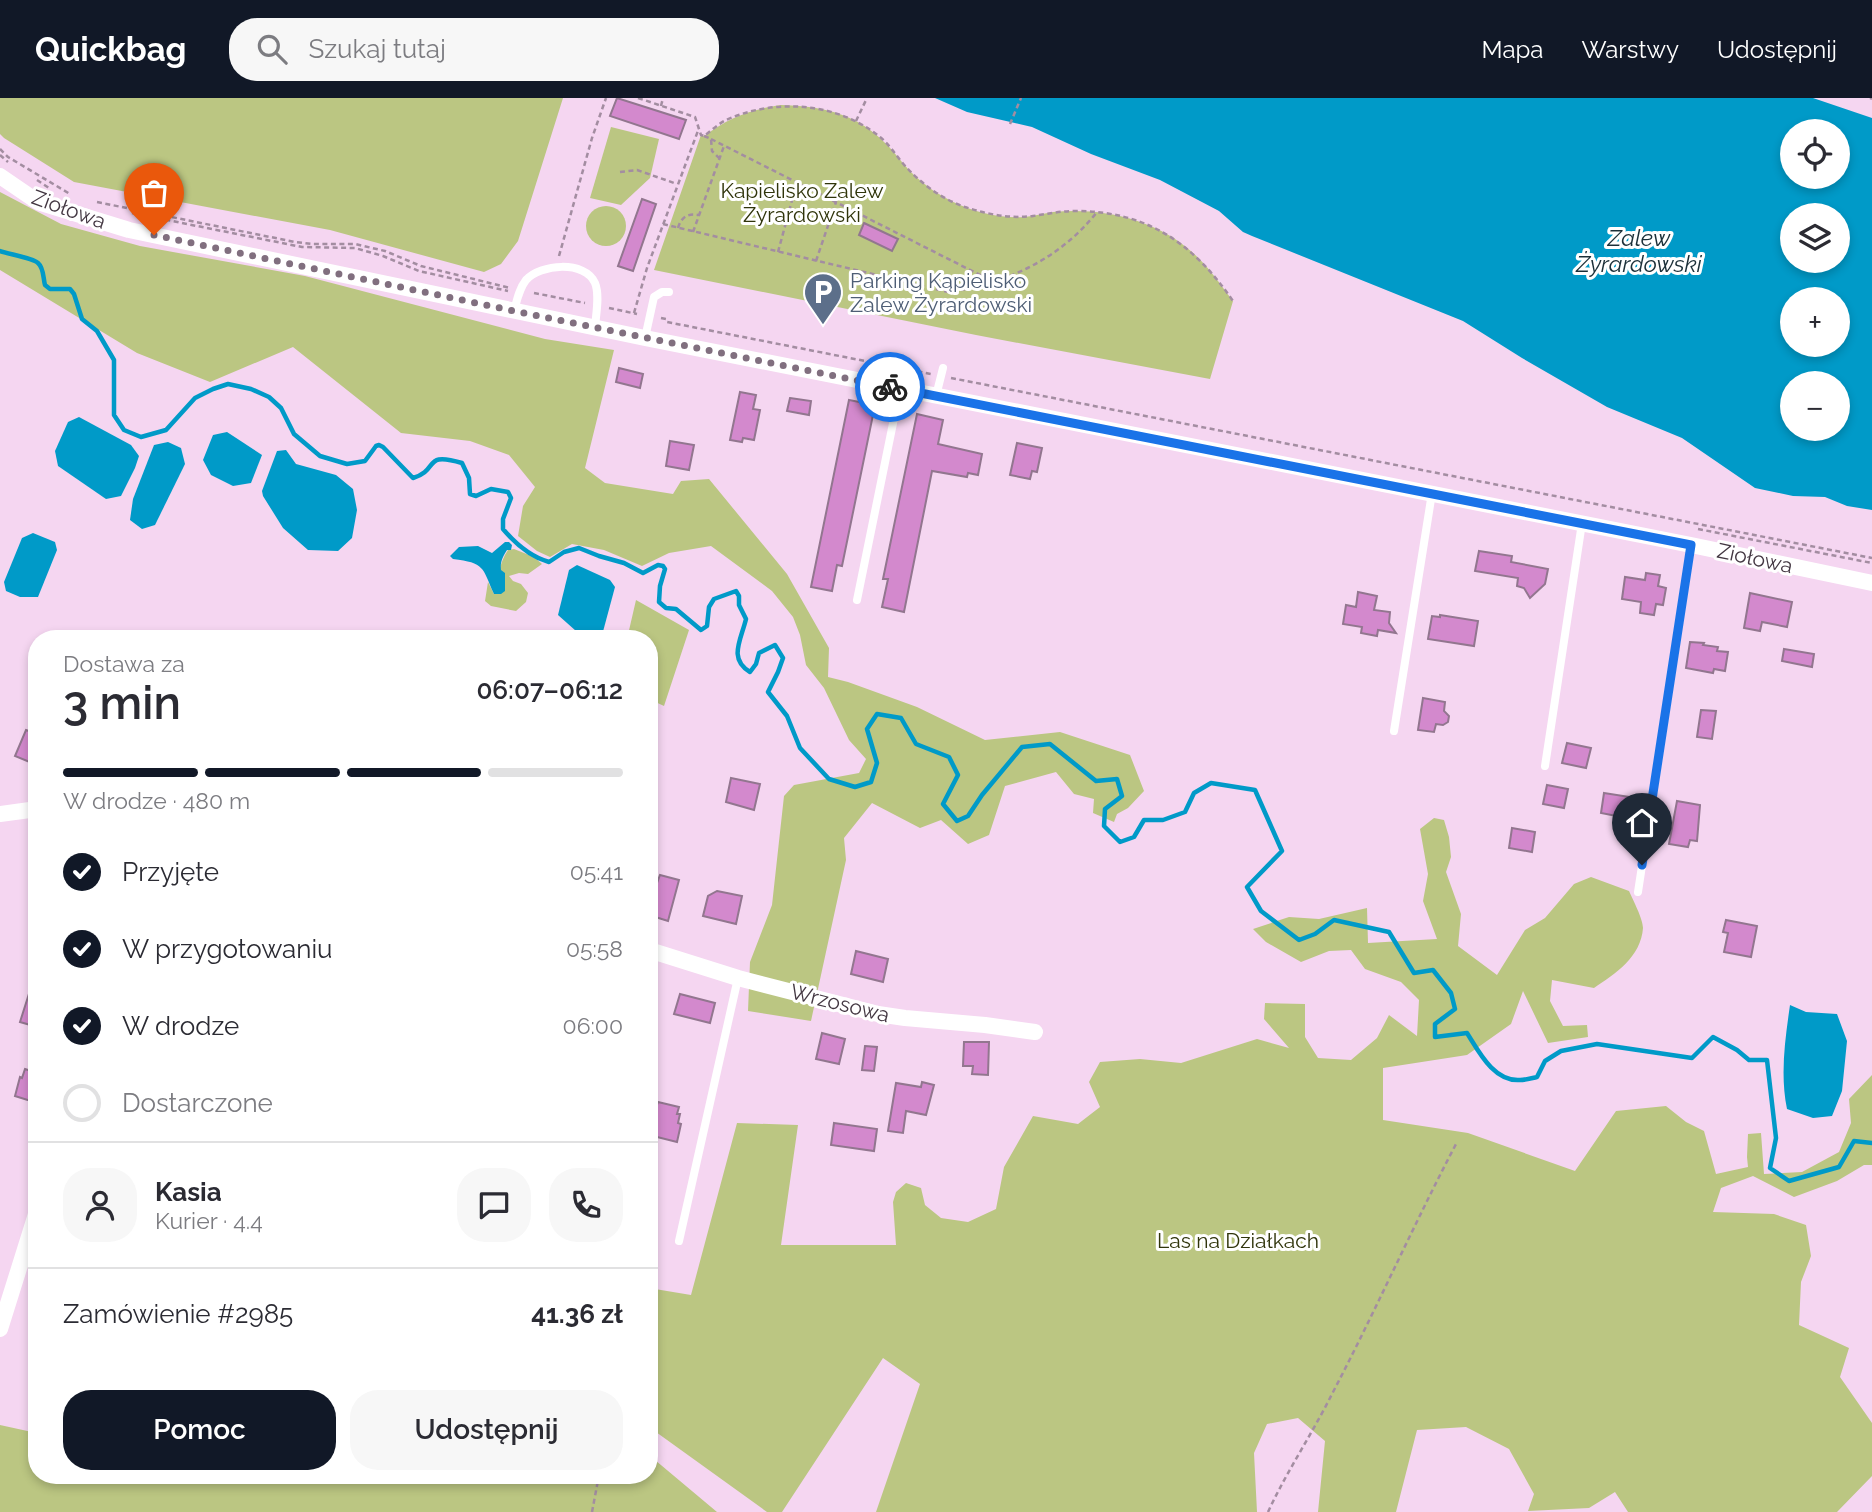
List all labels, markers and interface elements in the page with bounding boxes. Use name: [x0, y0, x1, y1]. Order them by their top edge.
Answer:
search box: [229, 18, 719, 81]
text: Quickbag: [35, 30, 187, 69]
icon: search: [253, 30, 291, 68]
text: Szukaj tutaj: [309, 34, 446, 64]
text: Mapa: [1482, 35, 1543, 64]
text: Warstwy: [1581, 35, 1679, 64]
text: Udostępnij: [1717, 35, 1837, 64]
map controls: [1780, 119, 1850, 441]
button: locate: [1780, 119, 1850, 189]
pin: [124, 163, 184, 235]
icon: bag: [135, 174, 173, 212]
park label: Kapielisko Zalew Żyrardowski: [720, 178, 884, 227]
street label: Ziołowa: [29, 184, 109, 234]
button: layers: [1780, 203, 1850, 273]
water label: Zalew Żyrardowski: [1575, 224, 1703, 277]
place label: Parking Kąpielisko Zalew Żyrardowski: [850, 268, 1032, 317]
parking icon: Parking Kąpielisko Zalew Żyrardowski: [802, 271, 844, 326]
button: +: [1780, 287, 1850, 357]
courier: [855, 352, 925, 422]
icon: bike: [871, 368, 909, 406]
button: −: [1780, 371, 1850, 441]
street label: Ziołowa: [1715, 538, 1795, 578]
text: Dostawa za: [63, 650, 185, 677]
text: 06:07–06:12: [476, 675, 623, 705]
text: 3 min: [63, 676, 181, 730]
text: W drodze · 480 m: [63, 787, 250, 814]
pin: [1612, 793, 1672, 865]
icon: home: [1623, 804, 1661, 842]
icon: check: [63, 853, 101, 891]
text: Przyjęte: [122, 857, 219, 887]
text: 05:41: [570, 858, 623, 885]
icon: check: [63, 930, 101, 968]
text: W przygotowaniu: [122, 934, 333, 964]
text: 05:58: [566, 935, 623, 962]
street label: Wrzosowa: [788, 979, 892, 1027]
icon: check: [63, 1007, 101, 1045]
text: W drodze: [122, 1011, 239, 1041]
text: 06:00: [563, 1012, 623, 1039]
text: Dostarczone: [122, 1088, 273, 1118]
button: person: [63, 1168, 137, 1242]
button: chat: [457, 1168, 531, 1242]
button: phone: [549, 1168, 623, 1242]
text: Kasia: [155, 1177, 222, 1207]
text: Kurier · 4.4: [155, 1207, 263, 1234]
park label: Las na Działkach: [1157, 1228, 1319, 1253]
text: Zamówienie #2985: [63, 1299, 293, 1329]
text: 41.36 zł: [531, 1299, 623, 1329]
button: Pomoc: [63, 1390, 336, 1470]
button: Udostępnij: [350, 1390, 623, 1470]

